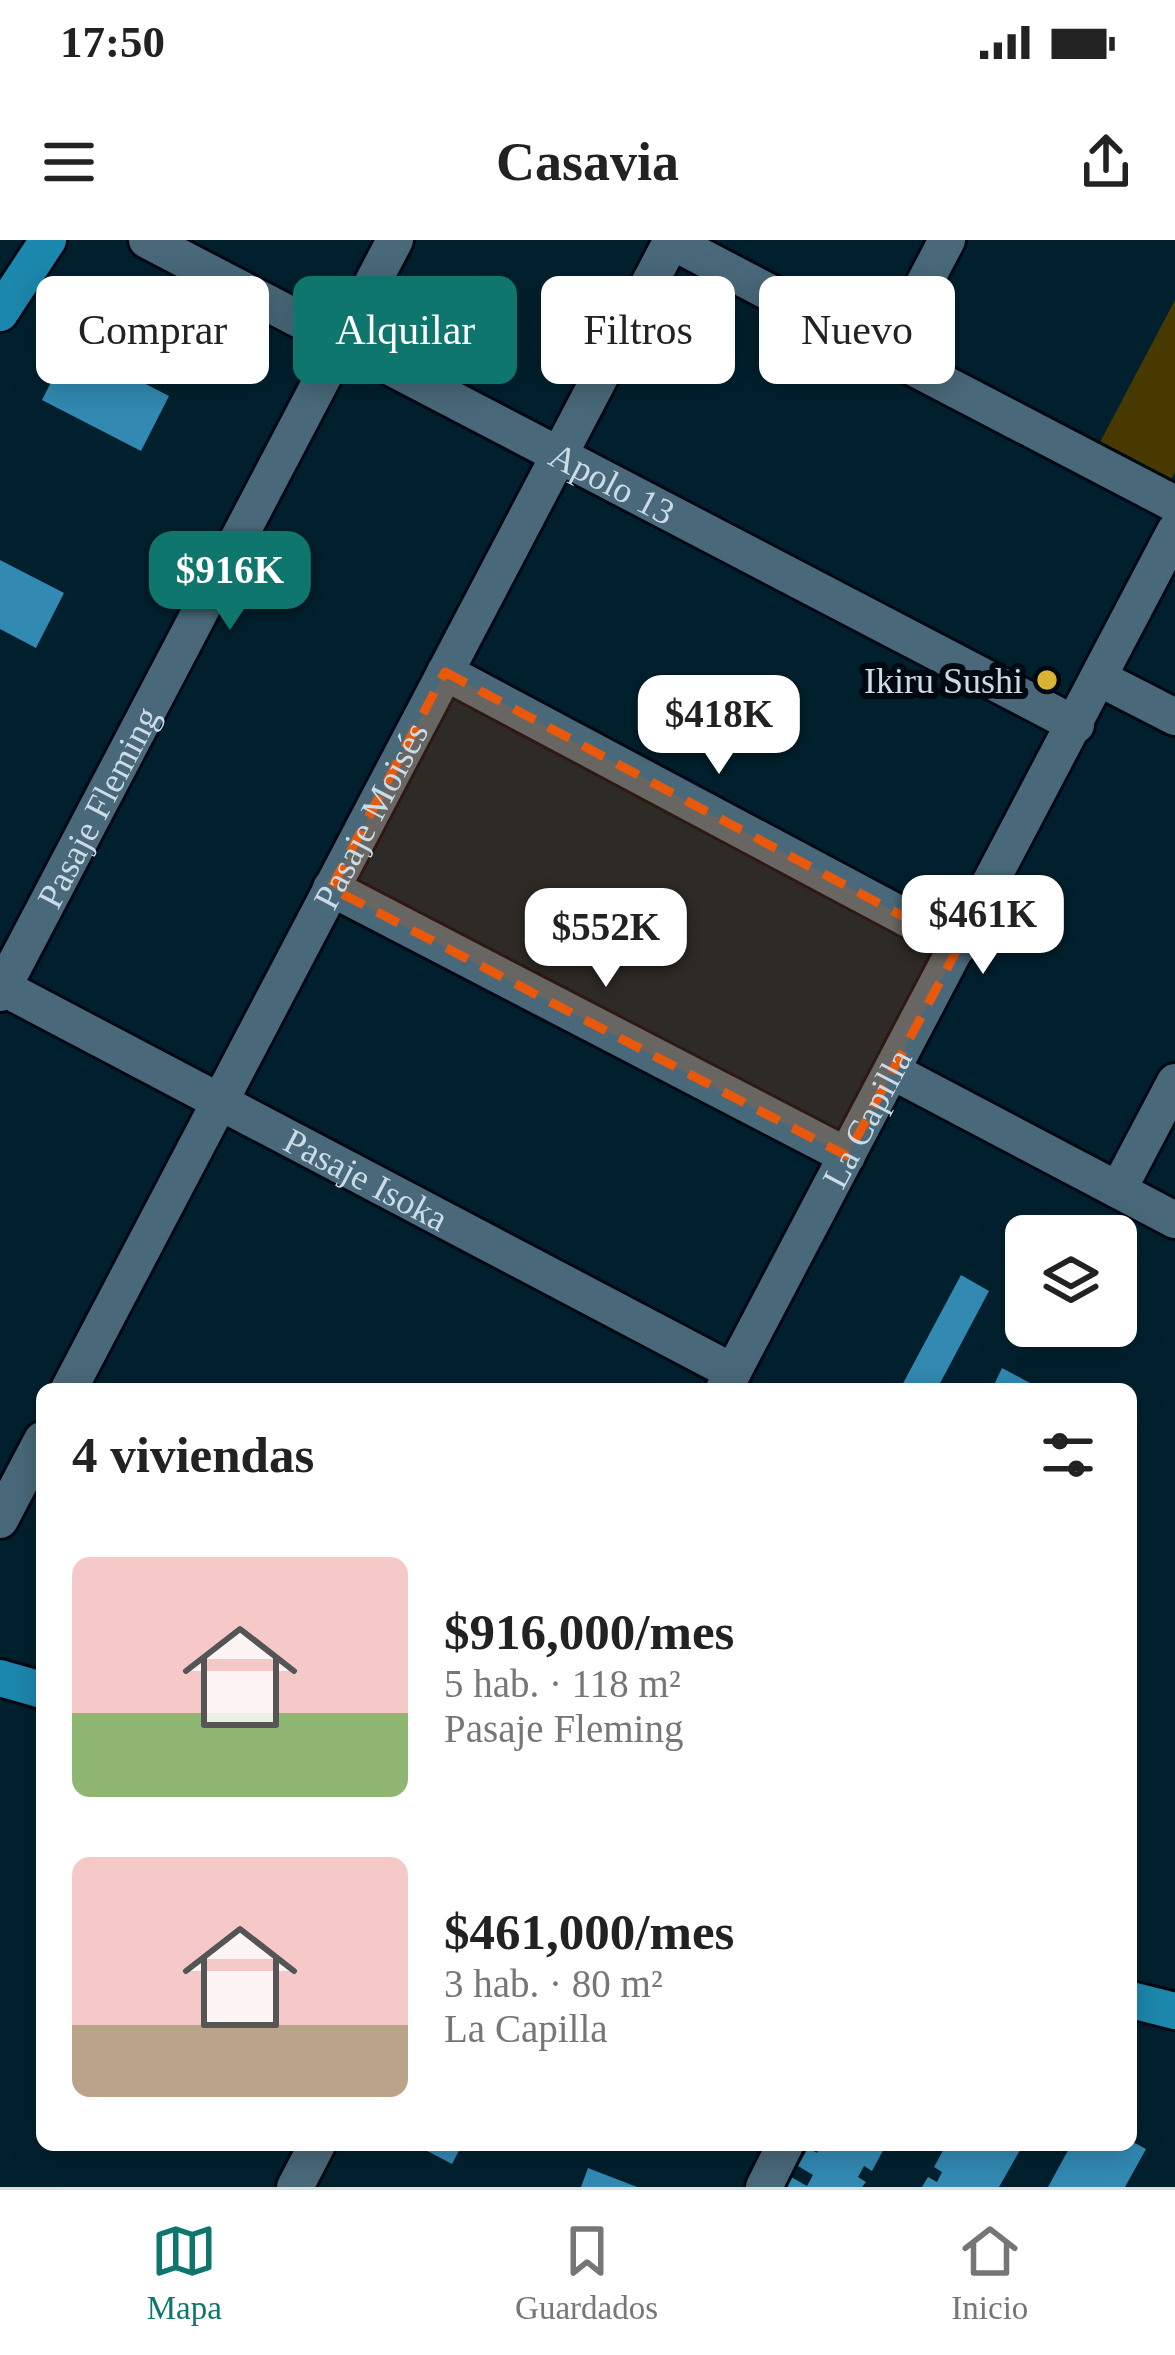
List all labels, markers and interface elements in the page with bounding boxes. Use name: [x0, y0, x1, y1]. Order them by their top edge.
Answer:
text: 17:50: [60, 17, 165, 67]
icon: menu: [36, 129, 102, 195]
icon: share: [1073, 129, 1139, 195]
text: Casavia: [496, 132, 679, 192]
chip: Comprar: [36, 276, 269, 384]
chip: Alquilar: [293, 276, 517, 384]
chip: Filtros: [541, 276, 735, 384]
chip: Nuevo: [759, 276, 955, 384]
street label: Apolo 13: [543, 435, 681, 533]
pin: $916K: [146, 531, 314, 633]
text: $916K: [176, 548, 284, 591]
place label: Ikiru Sushi: [864, 661, 1023, 701]
marker: Ikiru Sushi: [1034, 667, 1060, 693]
pin: $418K: [635, 675, 803, 777]
text: $418K: [665, 692, 773, 735]
street label: Pasaje Fleming: [29, 700, 167, 915]
street label: Pasaje Moisés: [306, 716, 436, 916]
pin: $461K: [899, 875, 1067, 977]
pin: $552K: [522, 888, 690, 990]
text: $461K: [929, 892, 1037, 935]
text: $552K: [552, 905, 660, 948]
street label: La Capilla: [814, 1042, 920, 1195]
street label: Pasaje Isoka: [277, 1120, 454, 1239]
map controls: [1005, 1215, 1137, 1347]
button: layers: [1005, 1215, 1137, 1347]
icon: filters: [1035, 1422, 1101, 1488]
text: 4 viviendas: [72, 1427, 314, 1483]
text: $916,000/mes: [444, 1604, 734, 1660]
icon: home: [168, 1605, 312, 1749]
text: 5 hab. · 118 m²: [444, 1662, 681, 1705]
text: Pasaje Fleming: [444, 1707, 683, 1750]
text: $461,000/mes: [444, 1904, 734, 1960]
icon: home: [168, 1905, 312, 2049]
text: 3 hab. · 80 m²: [444, 1962, 663, 2005]
text: La Capilla: [444, 2007, 608, 2050]
tab: Mapa: [147, 2218, 222, 2327]
tab: Guardados: [515, 2218, 658, 2327]
tab: Inicio: [951, 2218, 1028, 2327]

